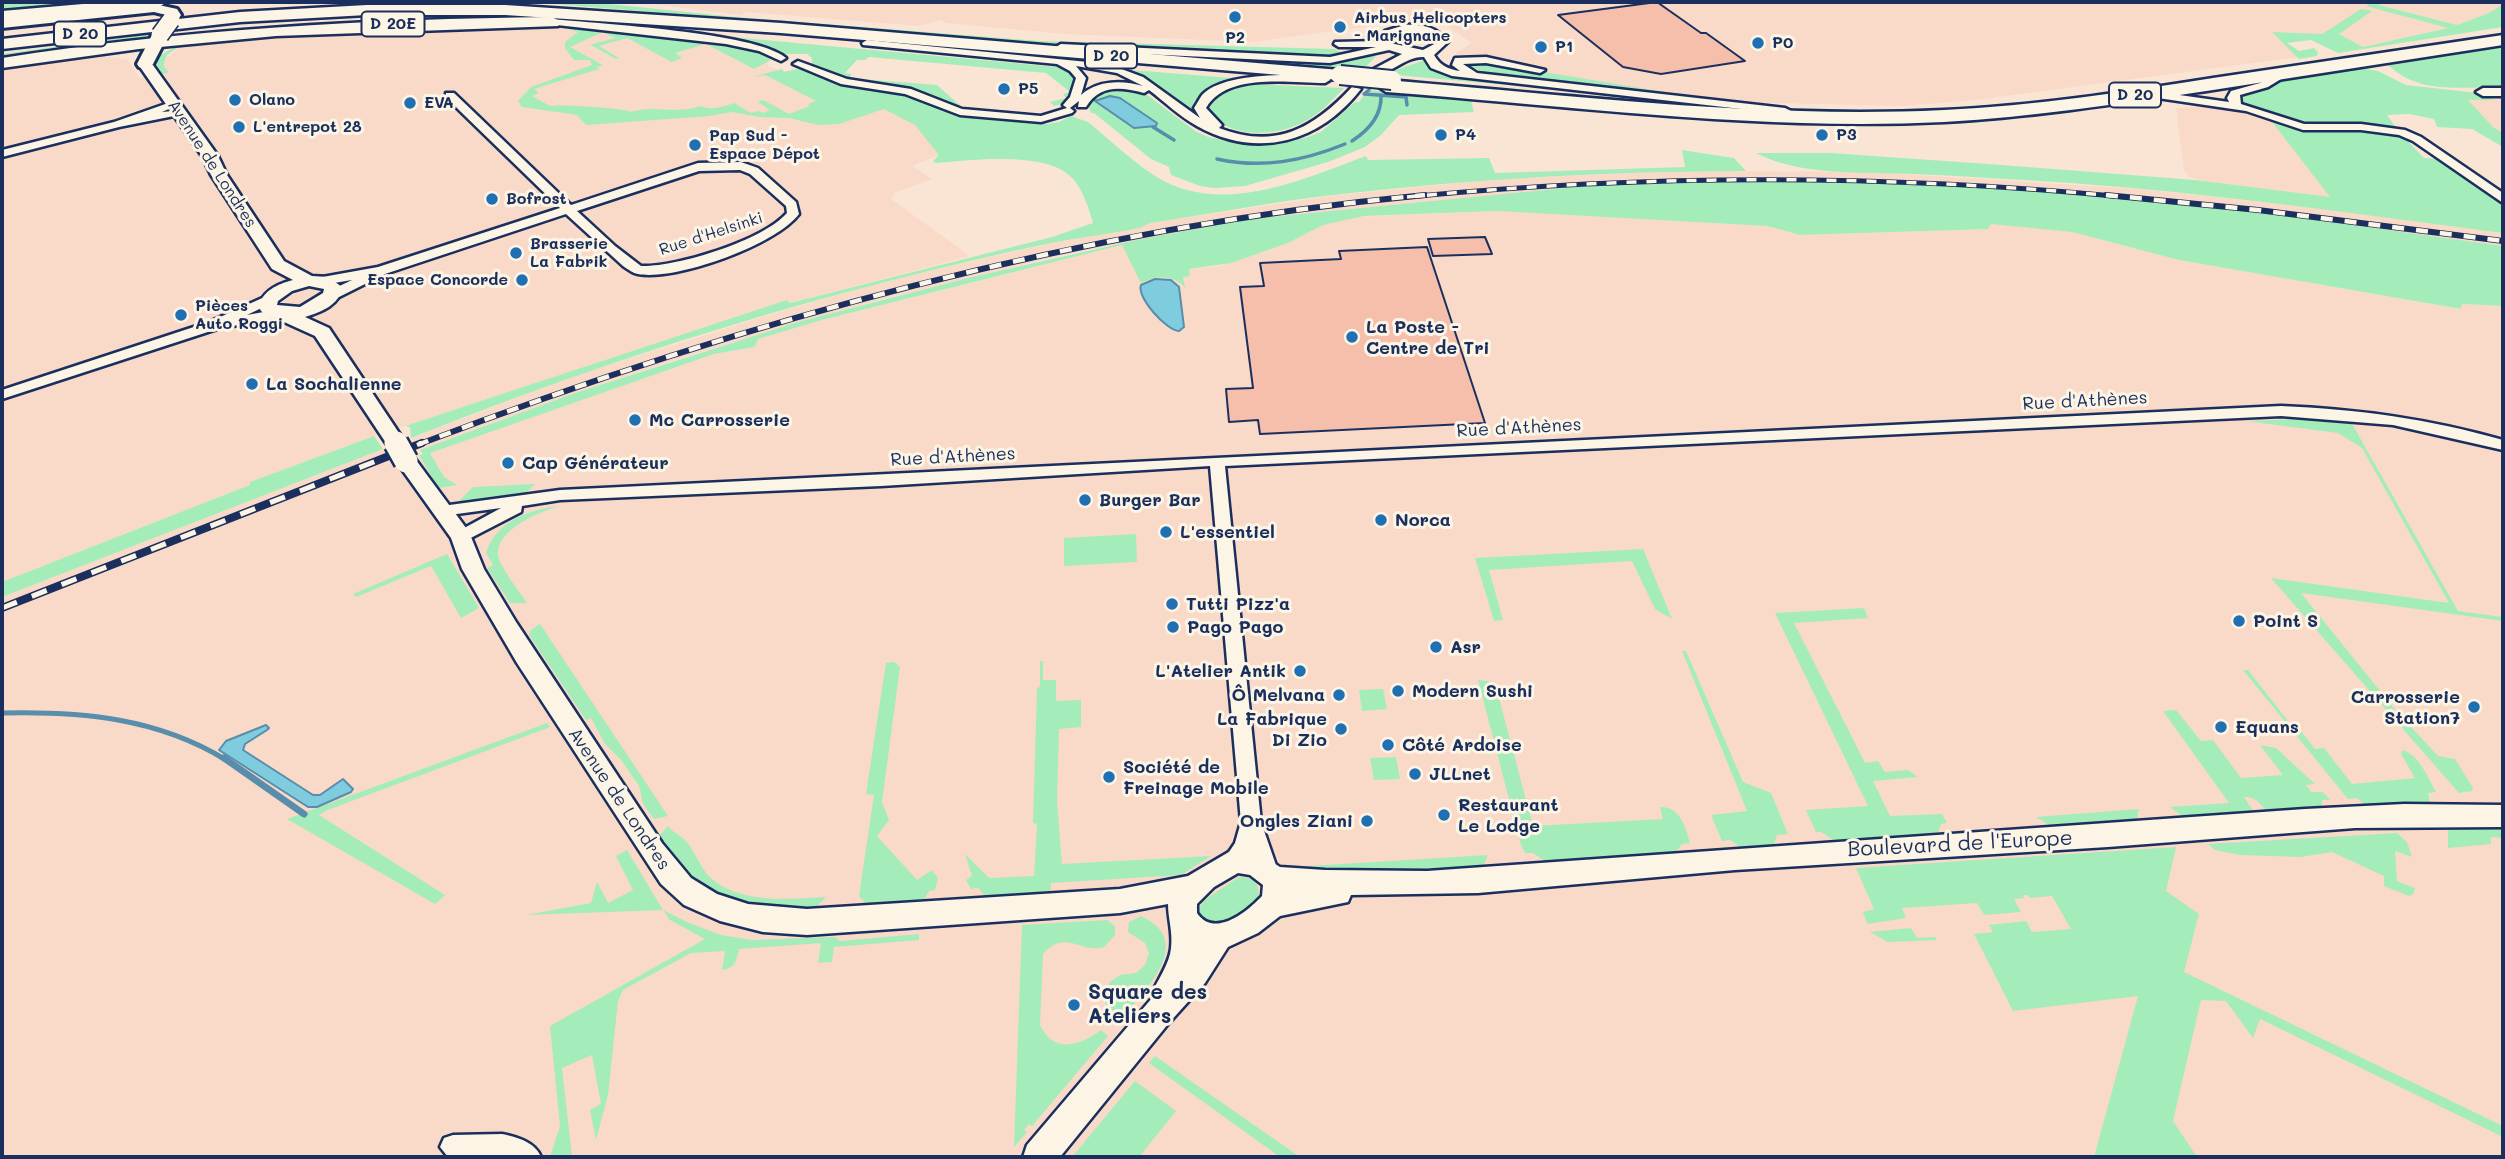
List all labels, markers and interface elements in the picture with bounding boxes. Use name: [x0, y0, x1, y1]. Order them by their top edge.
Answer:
place label: Airbus Helicopters - Marignane: [1354, 8, 1507, 46]
marker: P2: [1227, 9, 1243, 25]
road number: D 20E: [362, 12, 424, 36]
marker: Airbus Helicopters - Marignane: [1332, 19, 1348, 35]
road number: D 20: [54, 22, 106, 46]
place label: P2: [1225, 28, 1245, 48]
place label: P0: [1772, 33, 1793, 53]
marker: P0: [1750, 35, 1766, 51]
place label: P1: [1555, 37, 1573, 57]
marker: P1: [1533, 39, 1549, 55]
road number: D 20: [1085, 44, 1137, 68]
place label: P5: [1018, 79, 1038, 99]
marker: P5: [996, 81, 1012, 97]
road number: D 20: [2109, 82, 2161, 108]
place label: Olano: [249, 90, 295, 110]
marker: Olano: [227, 92, 243, 108]
place label: EVA: [424, 93, 454, 113]
marker: EVA: [402, 95, 418, 111]
street label: Avenue de Londres: [164, 97, 260, 231]
place label: L'entrepot 28: [253, 117, 362, 137]
marker: L'entrepot 28: [231, 119, 247, 135]
place label: P4: [1455, 125, 1476, 145]
place label: P3: [1836, 125, 1857, 145]
place label: Pap Sud - Espace Dépot: [709, 126, 820, 164]
marker: P4: [1433, 127, 1449, 143]
marker: P3: [1814, 127, 1830, 143]
marker: Pap Sud - Espace Dépot: [687, 137, 703, 153]
place label: Bofrost: [506, 189, 567, 209]
marker: Bofrost: [484, 191, 500, 207]
street label: Rue d'Helsinki: [657, 208, 765, 260]
place label: Brasserie La Fabrik: [530, 234, 608, 272]
marker: Brasserie La Fabrik: [508, 245, 524, 261]
place label: Espace Concorde: [367, 270, 508, 290]
marker: Espace Concorde: [514, 272, 530, 288]
place label: Pièces Auto Roggi: [195, 296, 283, 334]
marker: Pièces Auto Roggi: [173, 307, 189, 323]
place label: La Poste - Centre de Tri: [1366, 316, 1490, 358]
marker: La Poste - Centre de Tri: [1344, 329, 1360, 345]
place label: La Sochalienne: [266, 373, 402, 395]
marker: La Sochalienne: [244, 376, 260, 392]
street label: Rue d'Athènes: [2022, 387, 2148, 415]
place label: Mc Carrosserie: [649, 409, 790, 431]
marker: Mc Carrosserie: [627, 412, 643, 428]
street label: Rue d'Athènes: [1456, 414, 1582, 442]
street label: Rue d'Athènes: [890, 443, 1016, 471]
place label: Cap Générateur: [522, 452, 669, 474]
marker: Cap Générateur: [500, 455, 516, 471]
place label: Burger Bar: [1099, 489, 1201, 511]
marker: Burger Bar: [1077, 492, 1093, 508]
place label: Norca: [1395, 509, 1451, 531]
marker: Norca: [1373, 512, 1389, 528]
place label: L'essentiel: [1180, 521, 1275, 543]
marker: L'essentiel: [1158, 524, 1174, 540]
place label: Tutti Pizz'a: [1186, 593, 1290, 615]
marker: Tutti Pizz'a: [1164, 596, 1180, 612]
place label: Point S: [2253, 610, 2318, 632]
marker: Point S: [2231, 613, 2247, 629]
place label: Pago Pago: [1187, 616, 1283, 638]
marker: Pago Pago: [1165, 619, 1181, 635]
place label: Asr: [1450, 636, 1481, 658]
marker: Asr: [1428, 639, 1444, 655]
place label: L'Atelier Antik: [1155, 660, 1286, 682]
marker: L'Atelier Antik: [1292, 663, 1308, 679]
place label: Modern Sushi: [1412, 680, 1533, 702]
marker: Modern Sushi: [1390, 683, 1406, 699]
place label: Ô Melvana: [1232, 684, 1325, 706]
place label: Carrosserie Station7: [2351, 686, 2460, 728]
marker: Ô Melvana: [1331, 687, 1347, 703]
marker: Carrosserie Station7: [2466, 699, 2482, 715]
place label: La Fabrique Di Zio: [1217, 708, 1327, 750]
place label: Equans: [2235, 716, 2299, 738]
marker: Equans: [2213, 719, 2229, 735]
marker: La Fabrique Di Zio: [1333, 721, 1349, 737]
street label: Avenue de Londres: [563, 724, 675, 874]
place label: Côté Ardoise: [1402, 734, 1522, 756]
marker: Côté Ardoise: [1380, 737, 1396, 753]
place label: Société de Freinage Mobile: [1123, 756, 1269, 798]
place label: JLLnet: [1429, 763, 1491, 785]
marker: JLLnet: [1407, 766, 1423, 782]
marker: Société de Freinage Mobile: [1101, 769, 1117, 785]
place label: Restaurant Le Lodge: [1458, 794, 1558, 836]
marker: Restaurant Le Lodge: [1436, 807, 1452, 823]
place label: Ongles Ziani: [1240, 810, 1353, 832]
marker: Ongles Ziani: [1359, 813, 1375, 829]
street label: Boulevard de l'Europe: [1847, 826, 2073, 862]
place label: Square des Ateliers: [1088, 980, 1207, 1030]
marker: Square des Ateliers: [1066, 997, 1082, 1013]

